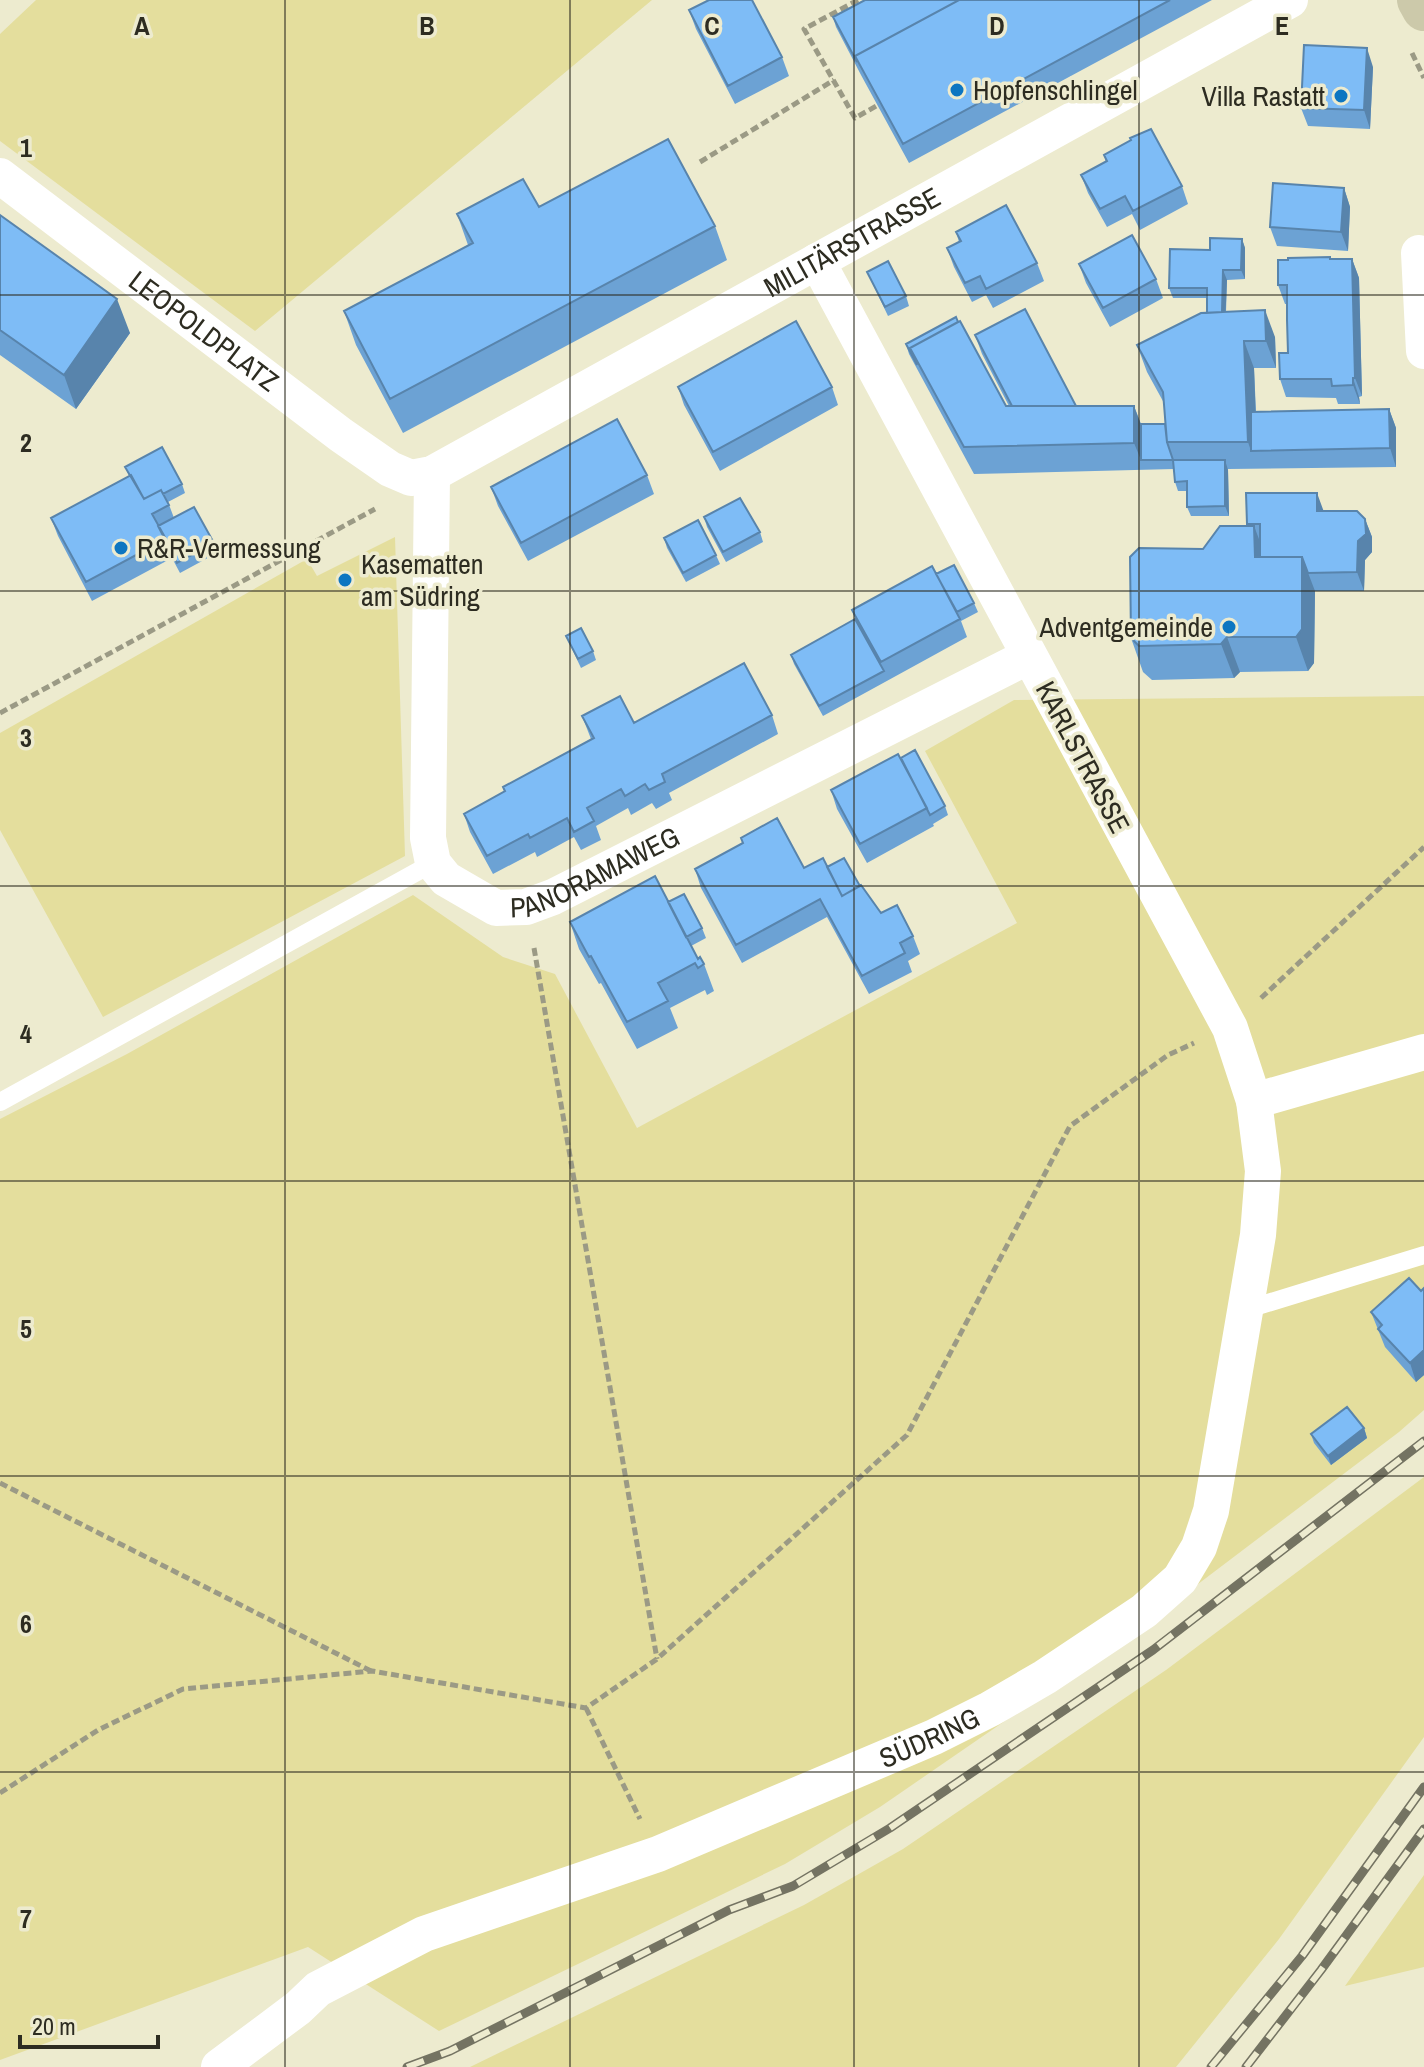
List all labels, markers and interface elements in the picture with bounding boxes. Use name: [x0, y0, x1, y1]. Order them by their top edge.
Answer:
text: A: [134, 8, 150, 43]
text: B: [419, 8, 435, 43]
text: C: [704, 8, 720, 43]
text: D: [989, 8, 1005, 43]
text: E: [1275, 8, 1289, 43]
place label: Hopfenschlingel: [973, 71, 1138, 109]
place label: Villa Rastatt: [1202, 77, 1325, 115]
marker: Hopfenschlingel: [948, 81, 966, 99]
marker: Villa Rastatt: [1332, 87, 1350, 105]
text: 1: [20, 130, 32, 165]
street label: MILITÄRSTRASSE: [757, 178, 947, 306]
street label: LEOPOLDPLATZ: [121, 262, 286, 400]
text: 2: [20, 425, 32, 460]
place label: R&R-Vermessung: [137, 529, 321, 567]
marker: R&R-Vermessung: [112, 539, 130, 557]
place label: Kasematten am Südring: [361, 545, 484, 615]
marker: Kasematten am Südring: [336, 571, 354, 589]
place label: Adventgemeinde: [1038, 608, 1213, 646]
marker: Adventgemeinde: [1220, 618, 1238, 636]
street label: KARLSTRASSE: [1027, 674, 1139, 840]
text: 3: [20, 720, 32, 755]
street label: PANORAMAWEG: [510, 817, 686, 927]
text: 4: [20, 1016, 32, 1051]
text: 5: [20, 1311, 32, 1346]
text: 6: [20, 1606, 32, 1641]
street label: SÜDRING: [874, 1698, 986, 1777]
text: 7: [20, 1901, 32, 1936]
scale bar: [20, 1999, 158, 2049]
text: 20 m: [32, 2010, 76, 2042]

